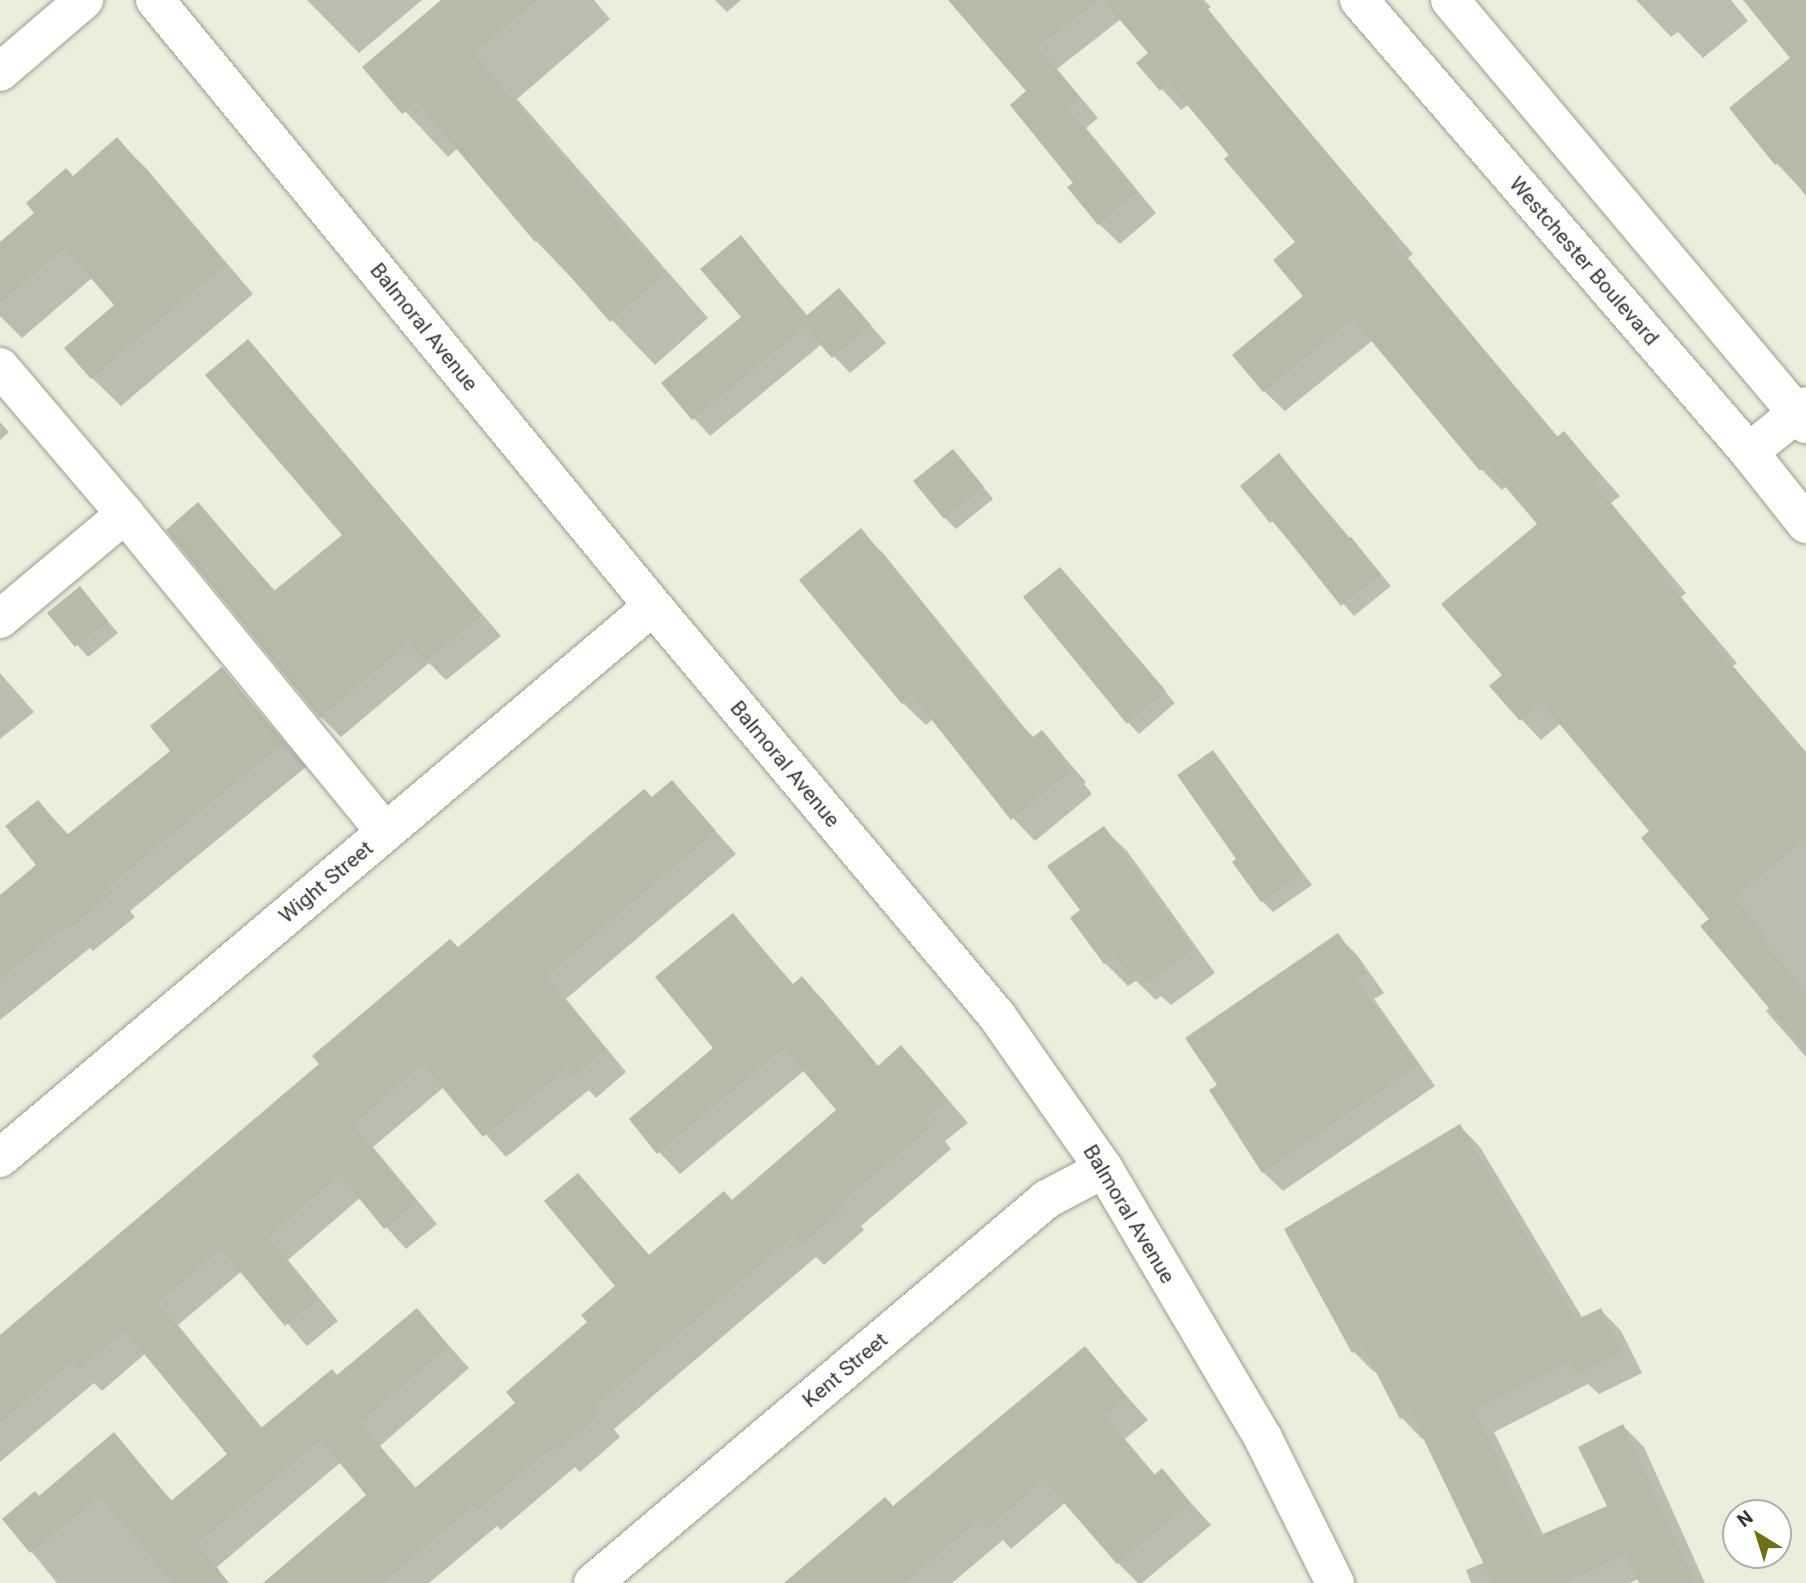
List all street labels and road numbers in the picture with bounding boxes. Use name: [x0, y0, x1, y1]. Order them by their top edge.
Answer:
street label: Westchester Boulevard: [1504, 172, 1664, 350]
street label: Balmoral Avenue: [365, 258, 483, 396]
street label: Balmoral Avenue: [725, 696, 845, 832]
street label: Wight Street: [274, 836, 378, 928]
street label: Balmoral Avenue: [1078, 1140, 1180, 1288]
street label: Kent Street: [797, 1327, 893, 1413]

